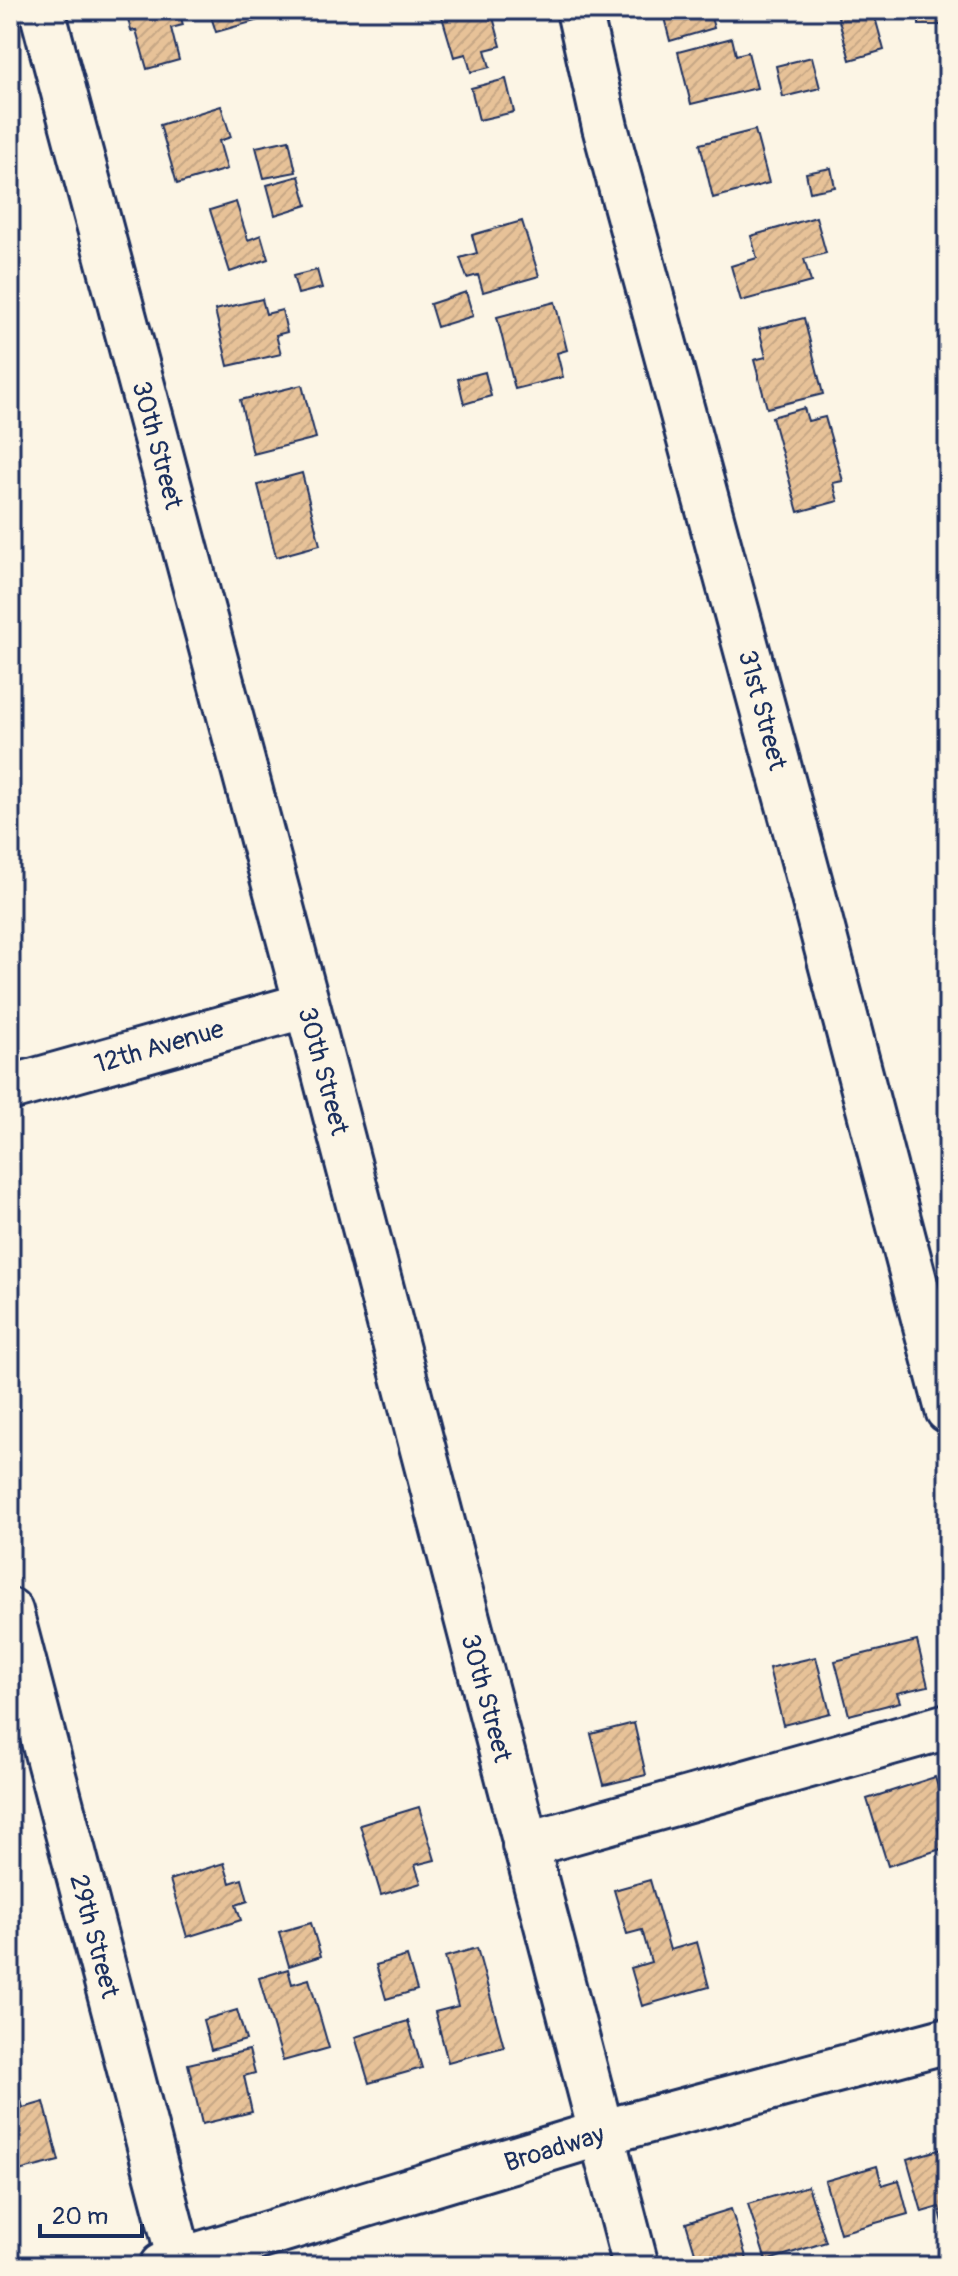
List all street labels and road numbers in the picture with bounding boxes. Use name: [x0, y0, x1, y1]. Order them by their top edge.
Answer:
street label: 30th Street: [125, 378, 190, 513]
street label: 31st Street: [731, 647, 794, 774]
street label: 30th Street: [291, 1004, 356, 1139]
street label: 12th Avenue: [91, 1013, 228, 1081]
street label: 30th Street: [454, 1631, 519, 1766]
street label: 29th Street: [62, 1871, 126, 2002]
street label: Broadway: [500, 2119, 608, 2179]

